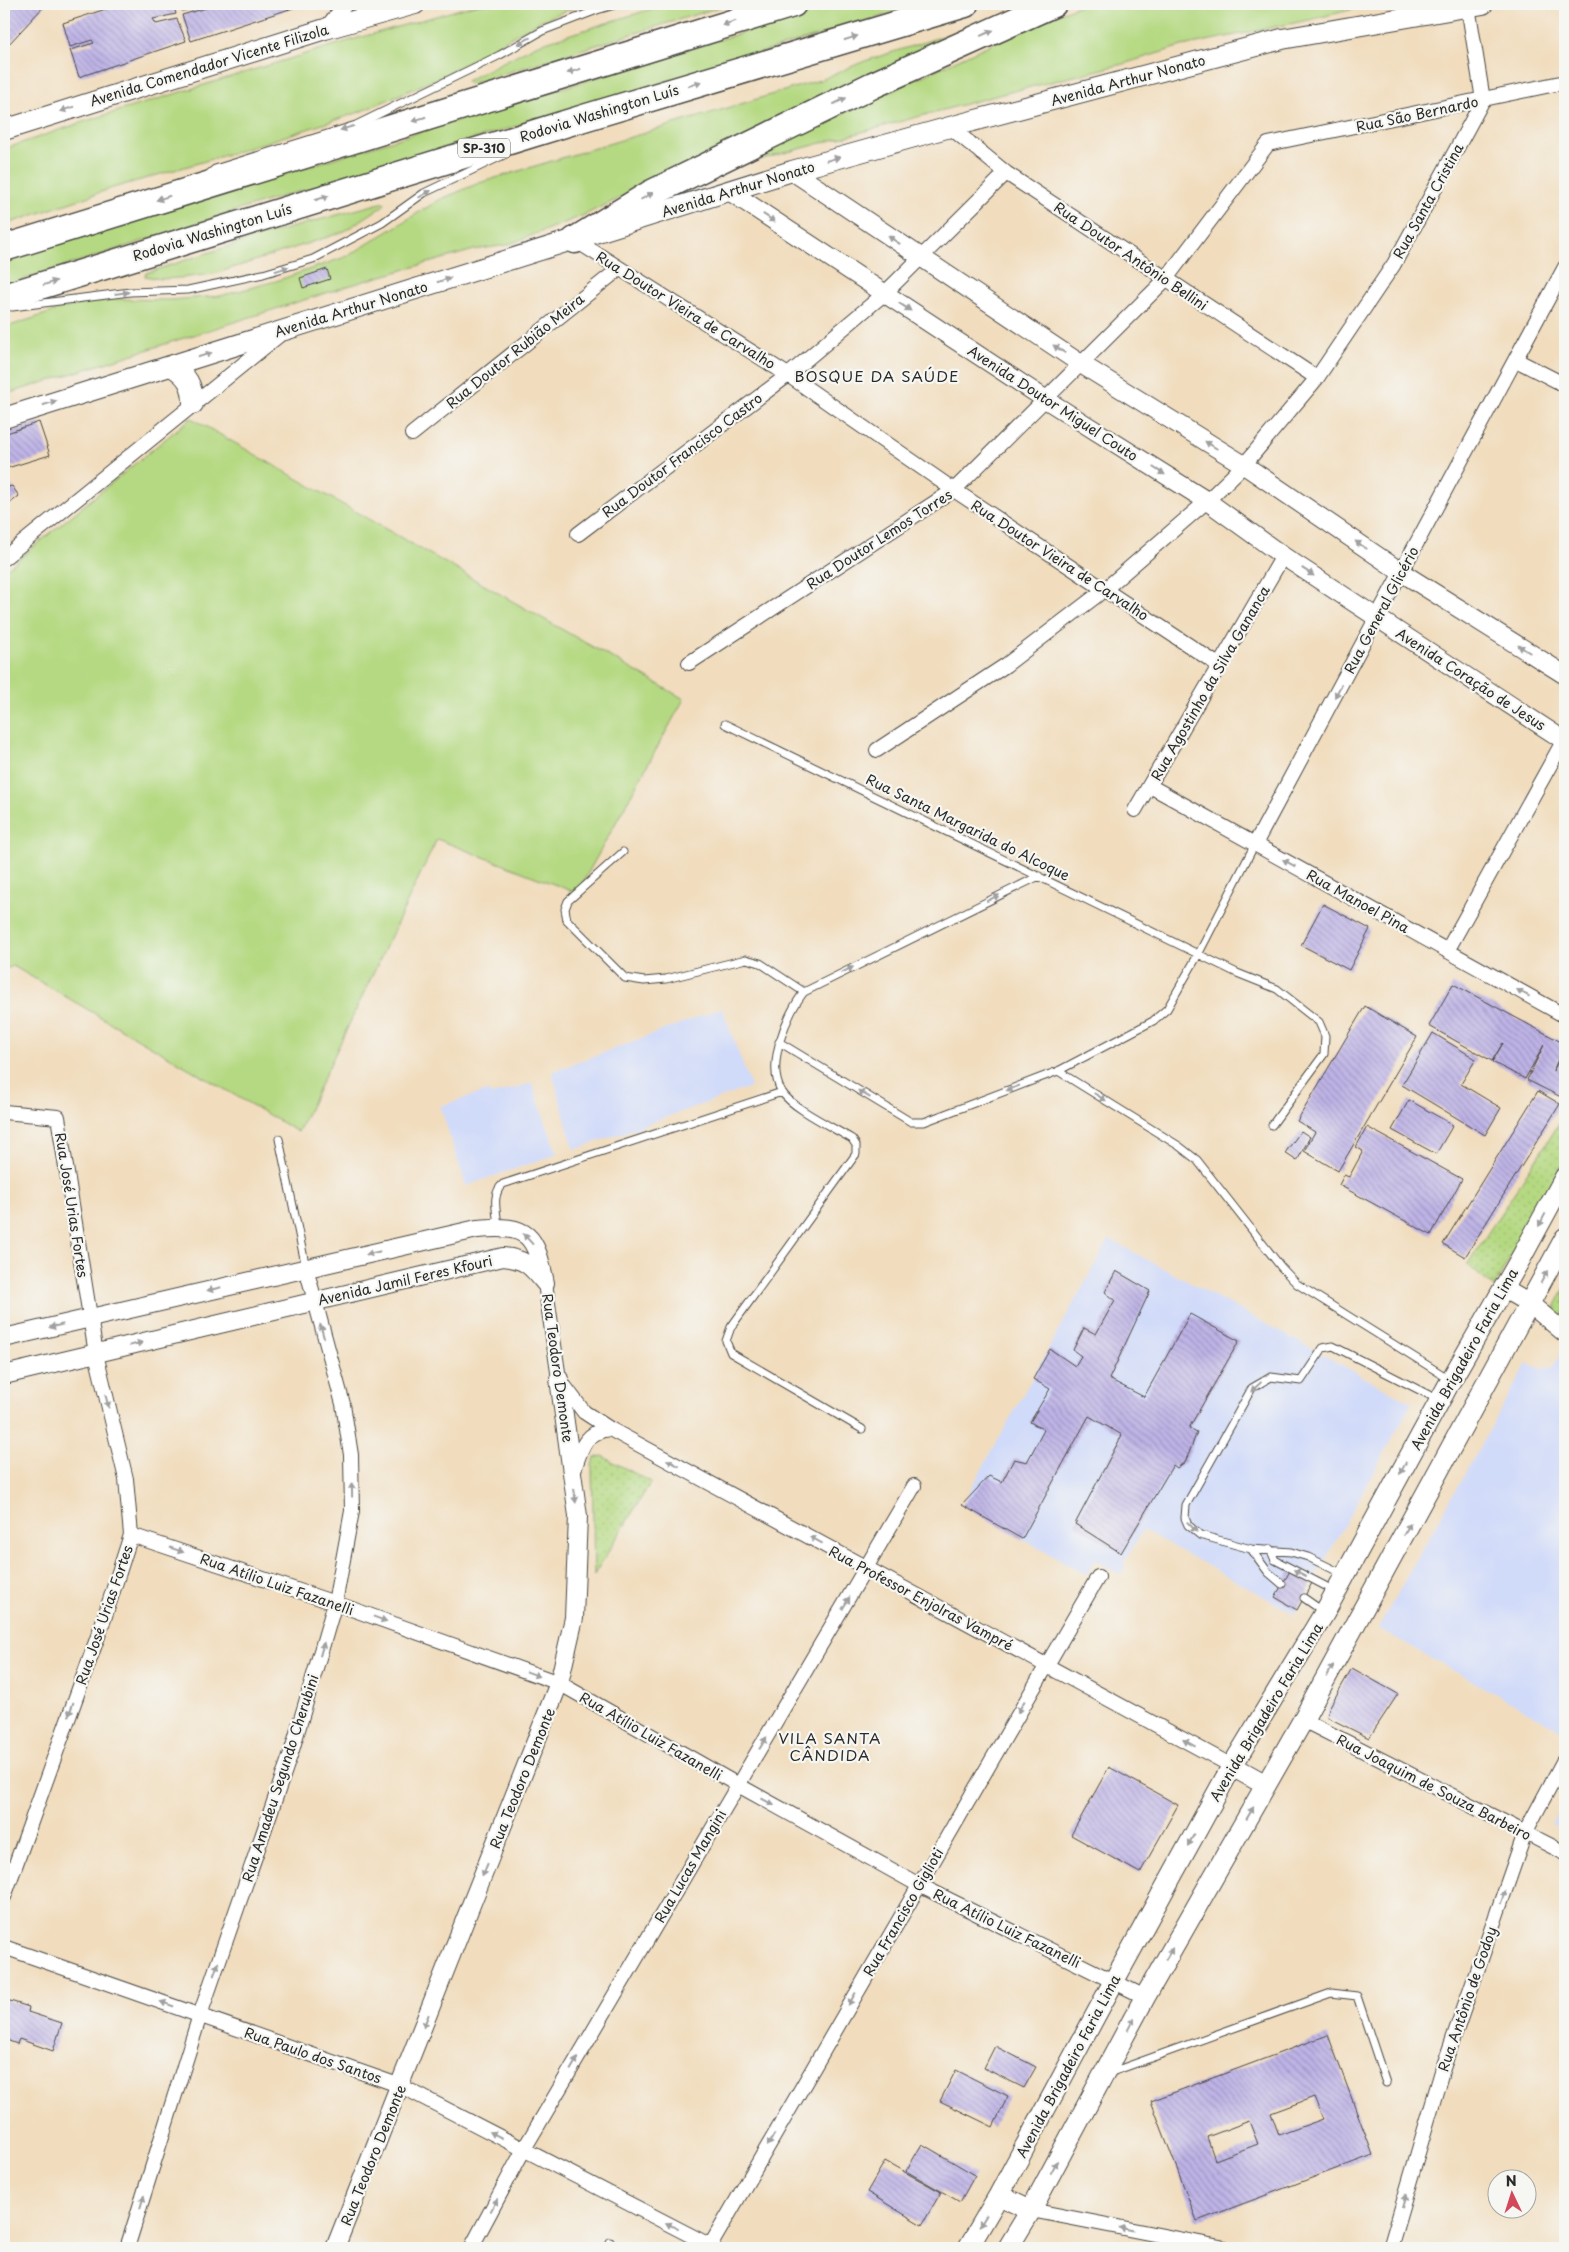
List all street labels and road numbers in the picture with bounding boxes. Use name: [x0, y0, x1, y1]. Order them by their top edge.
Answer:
street label: Avenida Comendador Vicente Filizola: [87, 19, 331, 111]
street label: Avenida Arthur Nonato: [1048, 49, 1208, 111]
street label: Rodovia Washington Luís: [517, 79, 681, 147]
street label: Rua São Bernardo: [1354, 91, 1480, 137]
road number: SP-310: [458, 138, 510, 158]
street label: Rua Santa Cristina: [1388, 139, 1469, 262]
street label: Avenida Arthur Nonato: [659, 156, 817, 222]
street label: Rua Doutor Antônio Bellini: [1050, 197, 1212, 315]
street label: Rodovia Washington Luís: [130, 198, 294, 266]
street label: Rua Doutor Vieira de Carvalho: [592, 246, 780, 374]
street label: Avenida Arthur Nonato: [272, 276, 430, 342]
street label: Rua Doutor Rubião Meira: [441, 288, 589, 413]
street label: Avenida Doutor Miguel Couto: [964, 340, 1142, 466]
street label: Rua Doutor Francisco Castro: [597, 388, 767, 522]
street label: Rua Doutor Lemos Torres: [802, 484, 956, 594]
street label: Rua Doutor Vieira de Carvalho: [967, 495, 1153, 626]
street label: Rua General Glicério: [1339, 542, 1424, 677]
street label: Rua Agostinho da Silva Gananca: [1145, 581, 1275, 785]
street label: Avenida Coração de Jesus: [1392, 623, 1550, 735]
street label: Rua Santa Margarida do Alcoque: [863, 768, 1074, 886]
street label: Rua Manoel Pina: [1303, 864, 1413, 938]
street label: Rua José Urias Fortes: [50, 1131, 94, 1279]
street label: Avenida Jamil Feres Kfouri: [316, 1250, 494, 1310]
street label: Avenida Brigadeiro Faria Lima: [1405, 1264, 1523, 1454]
street label: Rua Teodoro Demonte: [537, 1292, 579, 1444]
street label: Rua Professor Enjolras Vampré: [825, 1540, 1017, 1656]
street label: Rua José Urias Fortes: [70, 1542, 138, 1688]
street label: Rua Atílio Luiz Fazanelli: [197, 1548, 357, 1620]
street label: Avenida Brigadeiro Faria Lima: [1204, 1619, 1328, 1805]
street label: Rua Amadeu Segundo Cherubini: [236, 1671, 324, 1885]
street label: Rua Atílio Luiz Fazanelli: [576, 1687, 726, 1785]
street label: Rua Teodoro Demonte: [484, 1704, 560, 1852]
street label: Rua Joaquim de Souza Barbeiro: [1333, 1729, 1535, 1845]
street label: Rua Lucas Mangini: [649, 1805, 731, 1927]
street label: Rua Francisco Giglioti: [858, 1844, 948, 1980]
street label: Rua Atílio Luiz Fazanelli: [930, 1883, 1084, 1973]
street label: Rua Antônio de Godoy: [1432, 1924, 1502, 2074]
street label: Avenida Brigadeiro Faria Lima: [1011, 1970, 1125, 2161]
street label: Rua Paulo dos Santos: [242, 2022, 384, 2088]
street label: Rua Teodoro Demonte: [335, 2081, 411, 2229]

